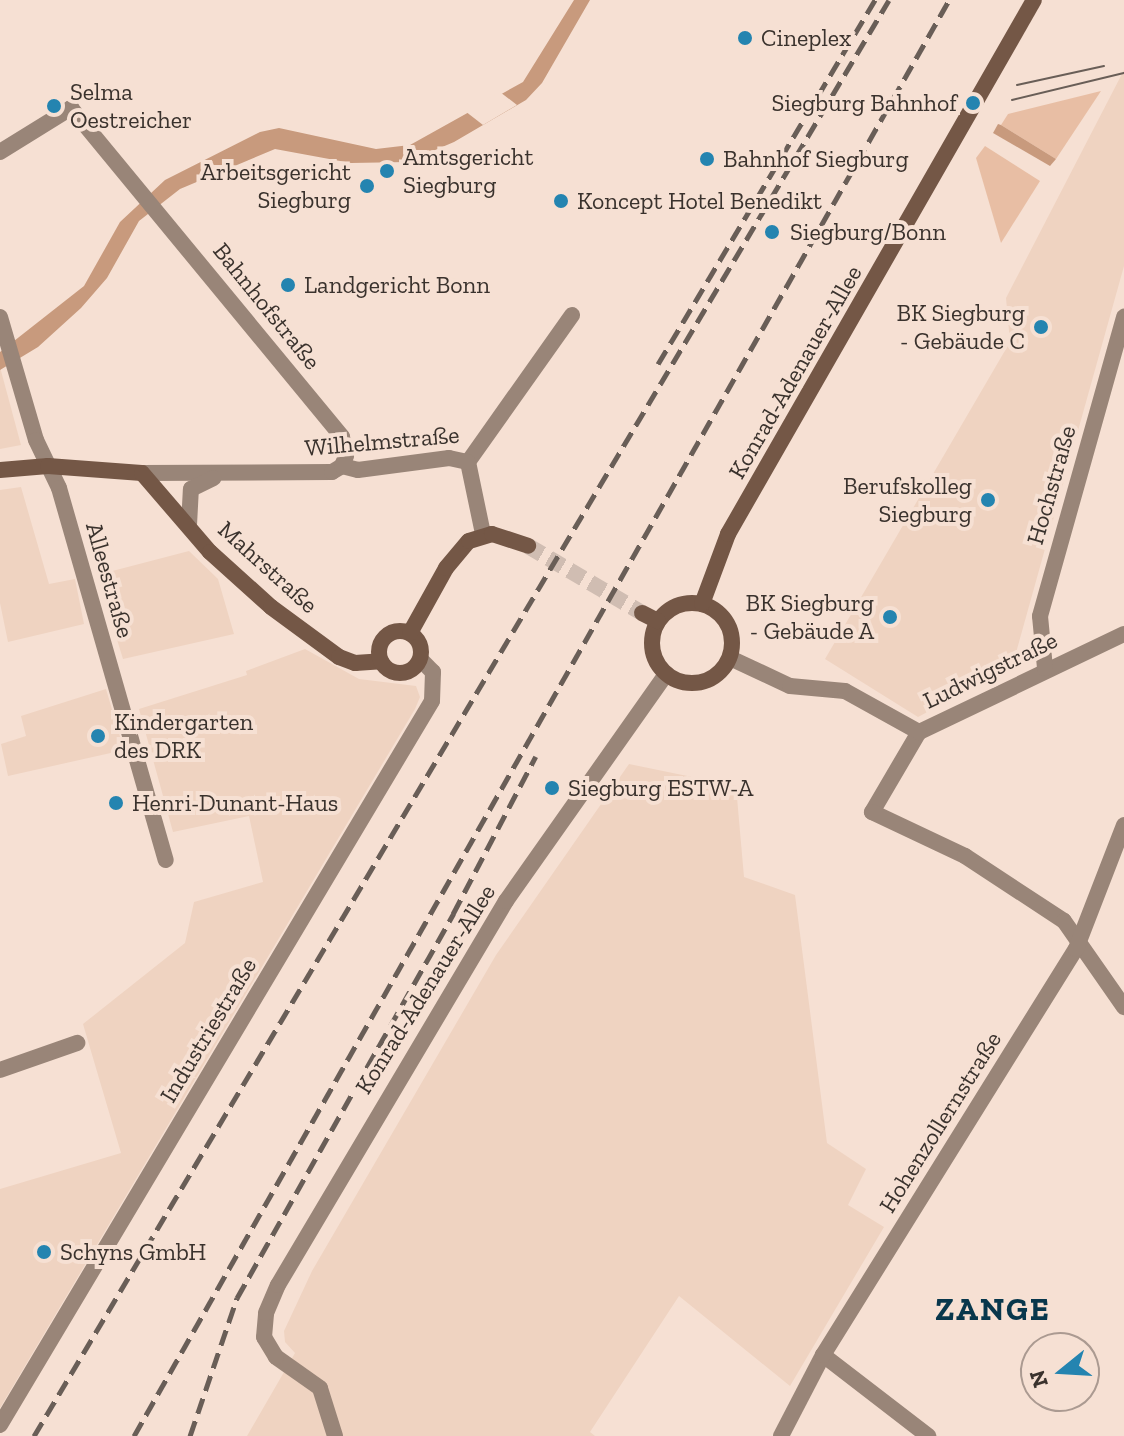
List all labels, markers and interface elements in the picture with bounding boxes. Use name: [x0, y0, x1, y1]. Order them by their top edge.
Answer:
place label: Cineplex: [761, 24, 851, 52]
marker: Cineplex: [736, 29, 754, 47]
place label: Selma Oestreicher: [70, 78, 192, 134]
place label: Siegburg Bahnhof: [771, 89, 957, 117]
marker: Siegburg Bahnhof: [964, 94, 982, 112]
marker: Selma Oestreicher: [45, 97, 63, 115]
place label: Amtsgericht Siegburg: [403, 143, 533, 199]
place label: Bahnhof Siegburg: [723, 145, 909, 173]
marker: Bahnhof Siegburg: [698, 150, 716, 168]
place label: Arbeitsgericht Siegburg: [200, 158, 351, 214]
marker: Amtsgericht Siegburg: [378, 162, 396, 180]
marker: Arbeitsgericht Siegburg: [358, 177, 376, 195]
place label: Koncept Hotel Benedikt: [577, 187, 822, 215]
marker: Koncept Hotel Benedikt: [552, 192, 570, 210]
place label: Siegburg/Bonn: [790, 218, 946, 246]
marker: Siegburg/Bonn: [761, 221, 783, 243]
street label: Bahnhofstraße: [207, 237, 327, 375]
street label: Konrad-Adenauer-Allee: [722, 260, 868, 484]
place label: Landgericht Bonn: [304, 271, 490, 299]
marker: Landgericht Bonn: [279, 276, 297, 294]
place label: BK Siegburg - Gebäude C: [896, 299, 1025, 355]
marker: BK Siegburg - Gebäude C: [1032, 318, 1050, 336]
street label: Wilhelmstraße: [304, 420, 460, 462]
street label: Hochstraße: [1020, 422, 1082, 548]
place label: Berufskolleg Siegburg: [843, 472, 972, 528]
marker: Berufskolleg Siegburg: [979, 491, 997, 509]
street label: Mahrstraße: [212, 515, 324, 619]
street label: Alleestraße: [80, 519, 140, 641]
place label: BK Siegburg - Gebäude A: [745, 589, 874, 645]
marker: BK Siegburg - Gebäude A: [881, 608, 899, 626]
street label: Ludwigstraße: [918, 625, 1062, 715]
place label: Kindergarten des DRK: [114, 708, 253, 764]
marker: Kindergarten des DRK: [89, 727, 107, 745]
place label: Siegburg ESTW-A: [568, 774, 753, 802]
marker: Siegburg ESTW-A: [543, 779, 561, 797]
place label: Henri-Dunant-Haus: [132, 789, 338, 817]
marker: Henri-Dunant-Haus: [107, 794, 125, 812]
street label: Konrad-Adenauer-Allee: [349, 879, 501, 1099]
street label: Industriestraße: [154, 952, 262, 1108]
street label: Hohenzollernstraße: [873, 1026, 1007, 1218]
place label: Schyns GmbH: [60, 1238, 206, 1266]
marker: Schyns GmbH: [35, 1243, 53, 1261]
district label: ZANGE: [935, 1290, 1051, 1328]
north arrow: [1020, 1332, 1100, 1412]
text: N: [1023, 1367, 1054, 1391]

